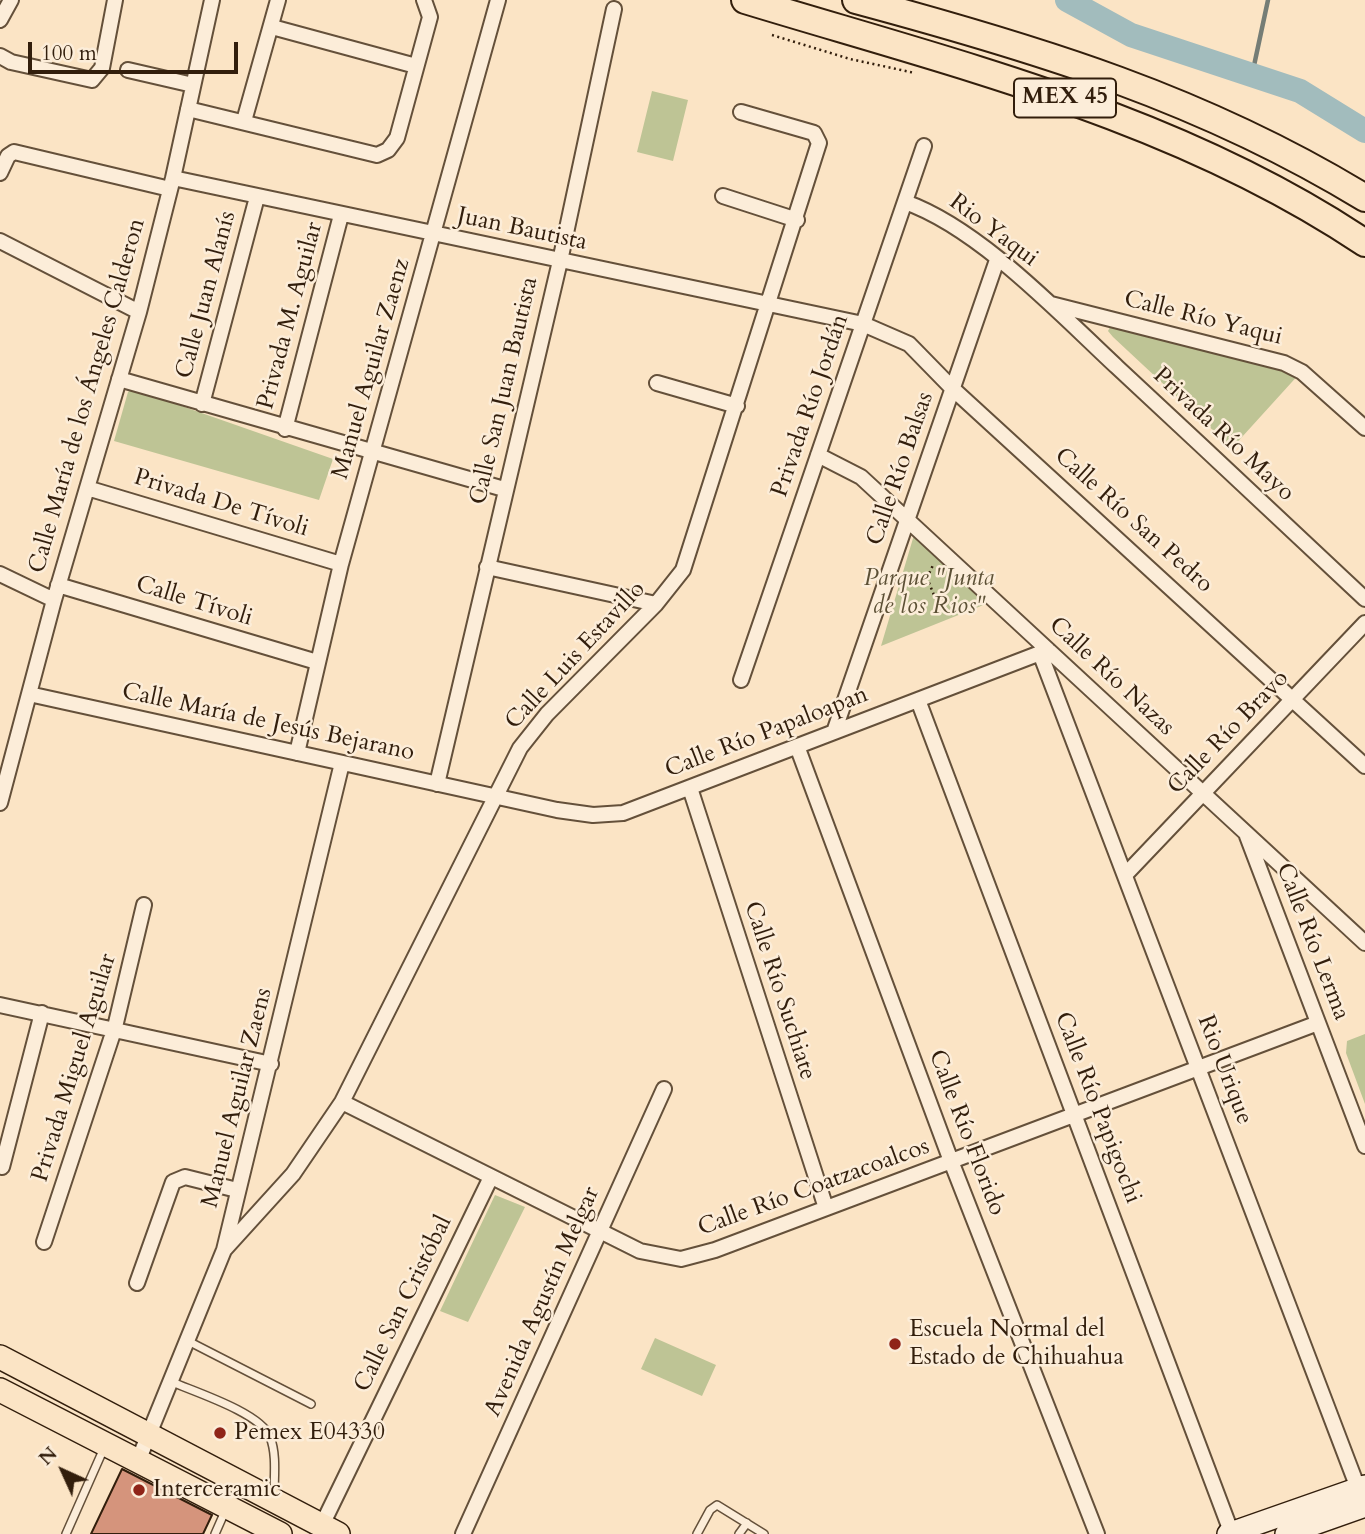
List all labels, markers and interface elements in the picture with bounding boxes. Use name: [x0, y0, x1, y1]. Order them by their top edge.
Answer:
scale bar: [32, 28, 242, 72]
text: 100 m: [41, 39, 97, 68]
road number: MEX 45: [1014, 78, 1116, 118]
street label: Rio Yaqui: [943, 188, 1043, 274]
street label: Juan Bautista: [454, 202, 590, 258]
street label: Calle Juan Alanís: [171, 208, 243, 382]
street label: Calle María de los Ángeles Calderon: [23, 215, 153, 577]
street label: Privada M. Aguilar: [252, 219, 330, 413]
street label: Manuel Aguilar Zaenz: [327, 255, 417, 483]
street label: Calle San Juan Bautista: [465, 274, 545, 508]
street label: Calle Río Yaqui: [1121, 285, 1285, 353]
street label: Privada Río Jordán: [766, 311, 856, 501]
street label: Privada Río Mayo: [1146, 362, 1300, 508]
street label: Calle Río Balsas: [861, 389, 941, 549]
street label: Calle Río San Pedro: [1048, 442, 1218, 600]
street label: Privada De Tívoli: [130, 464, 312, 544]
park label: Parque "Junta de los Rios": [864, 565, 994, 621]
street label: Calle Tívoli: [132, 571, 256, 633]
street label: Calle Luis Estavillo: [500, 576, 652, 736]
street label: Calle Río Nazas: [1042, 612, 1180, 742]
street label: Calle Río Bravo: [1163, 665, 1295, 801]
street label: Calle María de Jesús Bejarano: [119, 678, 417, 768]
street label: Calle Río Papaloapan: [661, 681, 873, 785]
street label: Calle Río Lerma: [1269, 859, 1355, 1025]
street label: Calle Río Suchiate: [737, 898, 821, 1084]
street label: Privada Miguel Aguilar: [27, 951, 123, 1185]
street label: Manuel Aguilar Zaens: [197, 985, 279, 1211]
street label: Calle Río Papigochi: [1047, 1008, 1147, 1208]
street label: Rio Urique: [1190, 1011, 1258, 1129]
street label: Calle Río Florido: [921, 1046, 1011, 1220]
street label: Calle Río Coatzacoalcos: [695, 1133, 933, 1243]
street label: Avenida Agustín Melgar: [479, 1183, 607, 1421]
street label: Calle San Cristóbal: [349, 1211, 459, 1397]
place label: Escuela Normal del Estado de Chihuahua: [909, 1316, 1124, 1372]
marker: Escuela Normal del Estado de Chihuahua: [887, 1336, 903, 1352]
place label: Pemex E04330: [234, 1419, 385, 1447]
marker: Pemex E04330: [212, 1425, 228, 1441]
north arrow: [28, 1436, 98, 1506]
text: N: [33, 1441, 63, 1471]
place label: Interceramic: [153, 1476, 281, 1504]
marker: Interceramic: [131, 1482, 147, 1498]

